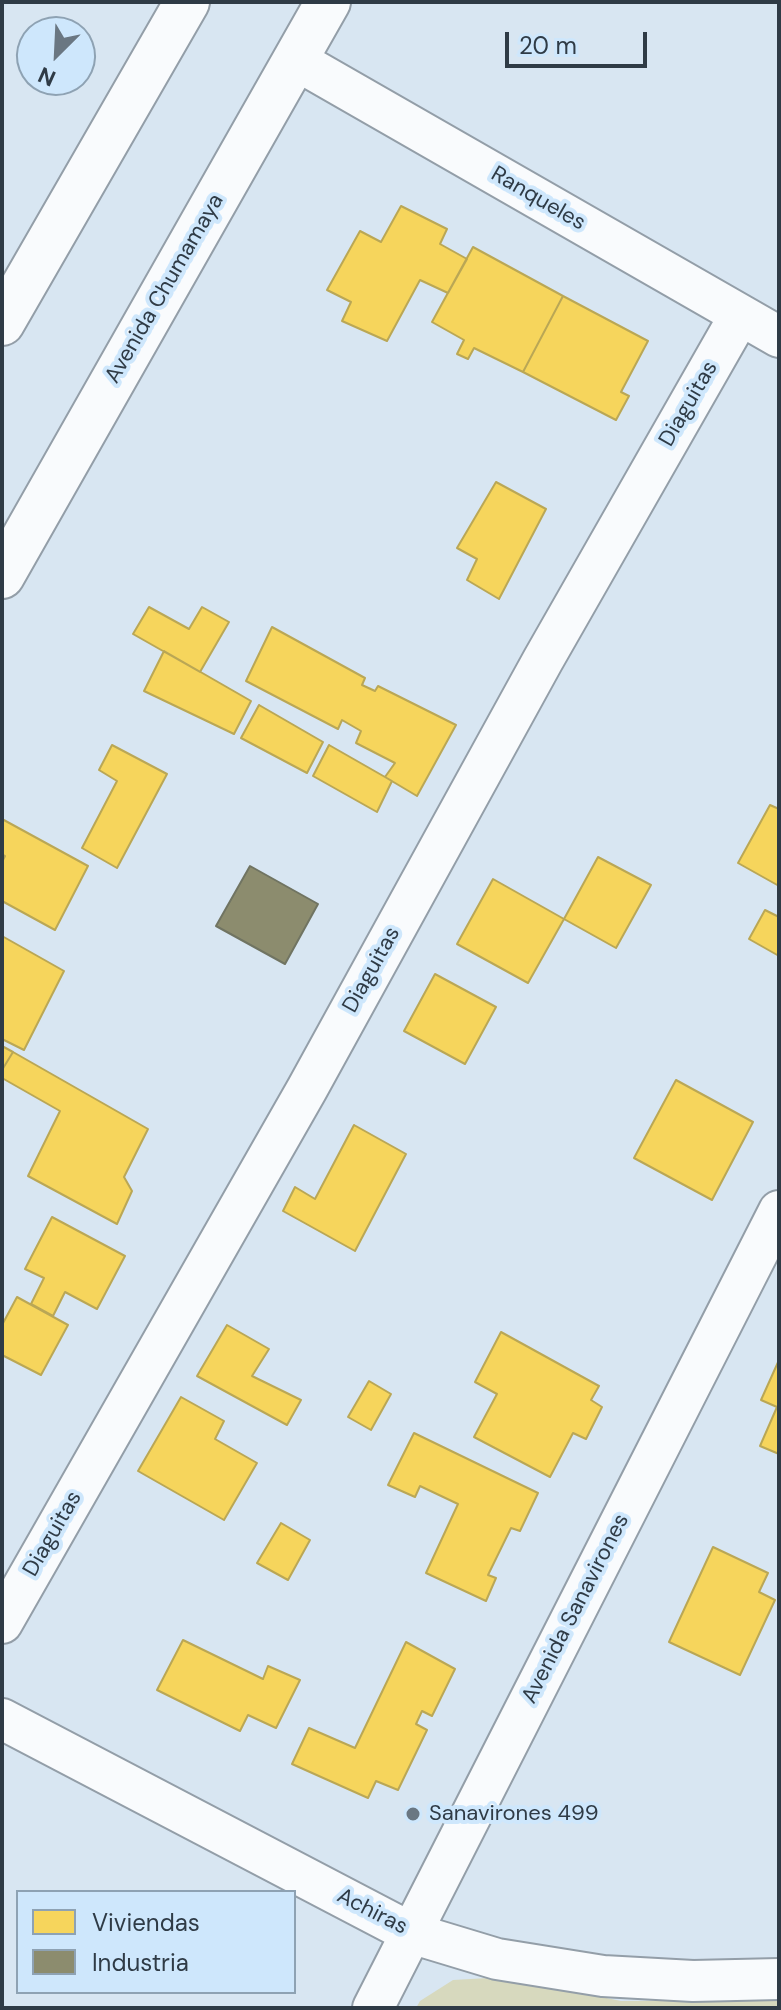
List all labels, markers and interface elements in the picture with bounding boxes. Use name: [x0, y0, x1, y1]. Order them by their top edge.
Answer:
north arrow: [16, 16, 96, 96]
scale bar: [509, 16, 651, 66]
text: 20 m: [519, 30, 577, 61]
text: N: [34, 60, 60, 93]
street label: Ranqueles: [486, 161, 590, 237]
street label: Avenida Chumamaya: [100, 190, 230, 388]
street label: Diaguitas: [654, 357, 724, 451]
street label: Diaguitas: [338, 922, 406, 1018]
street label: Diaguitas: [18, 1487, 88, 1581]
street label: Avenida Sanavirones: [517, 1510, 635, 1708]
place label: Sanavirones 499: [429, 1801, 599, 1827]
marker: Sanavirones 499: [404, 1805, 422, 1823]
street label: Achiras: [332, 1883, 412, 1941]
legend: [16, 1890, 296, 1994]
text: Viviendas: [92, 1907, 200, 1938]
text: Industria: [92, 1947, 189, 1978]

